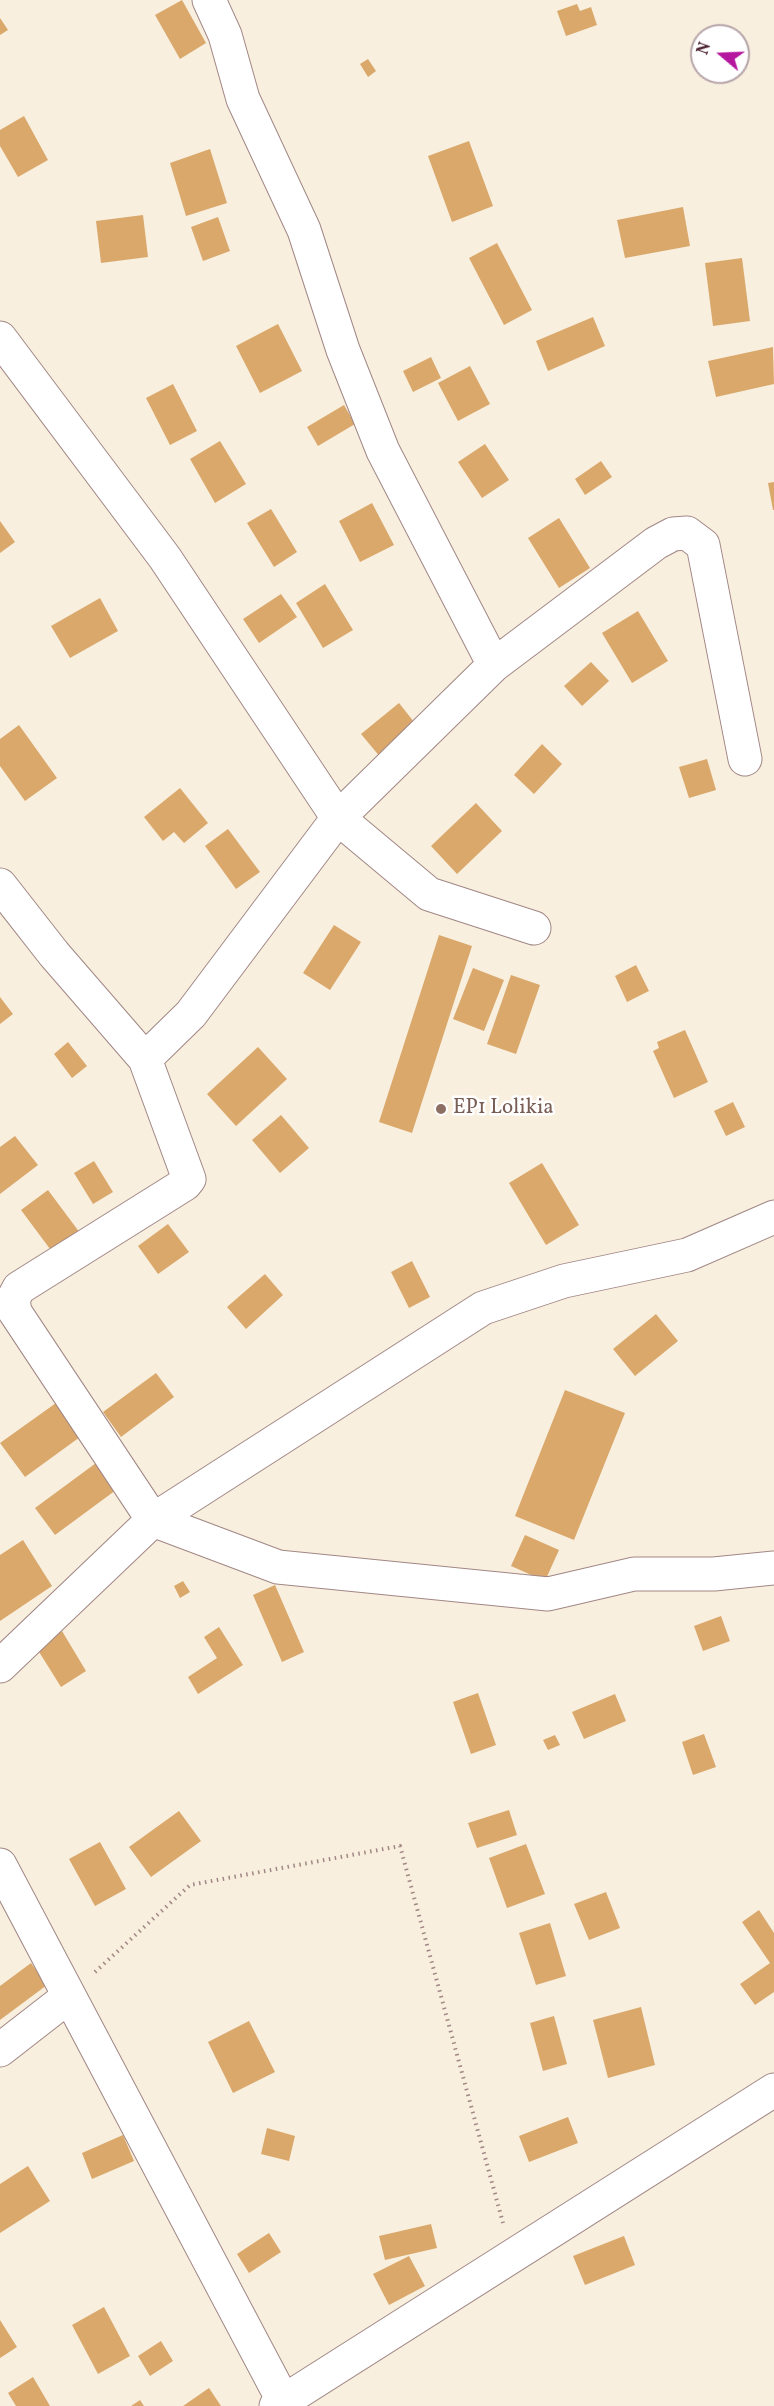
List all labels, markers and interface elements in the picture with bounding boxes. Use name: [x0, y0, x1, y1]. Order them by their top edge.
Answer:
north arrow: [690, 24, 750, 84]
text: N: [693, 40, 717, 58]
place label: EP1 Lolikia: [453, 1096, 554, 1122]
marker: EP1 Lolikia: [434, 1102, 448, 1116]

